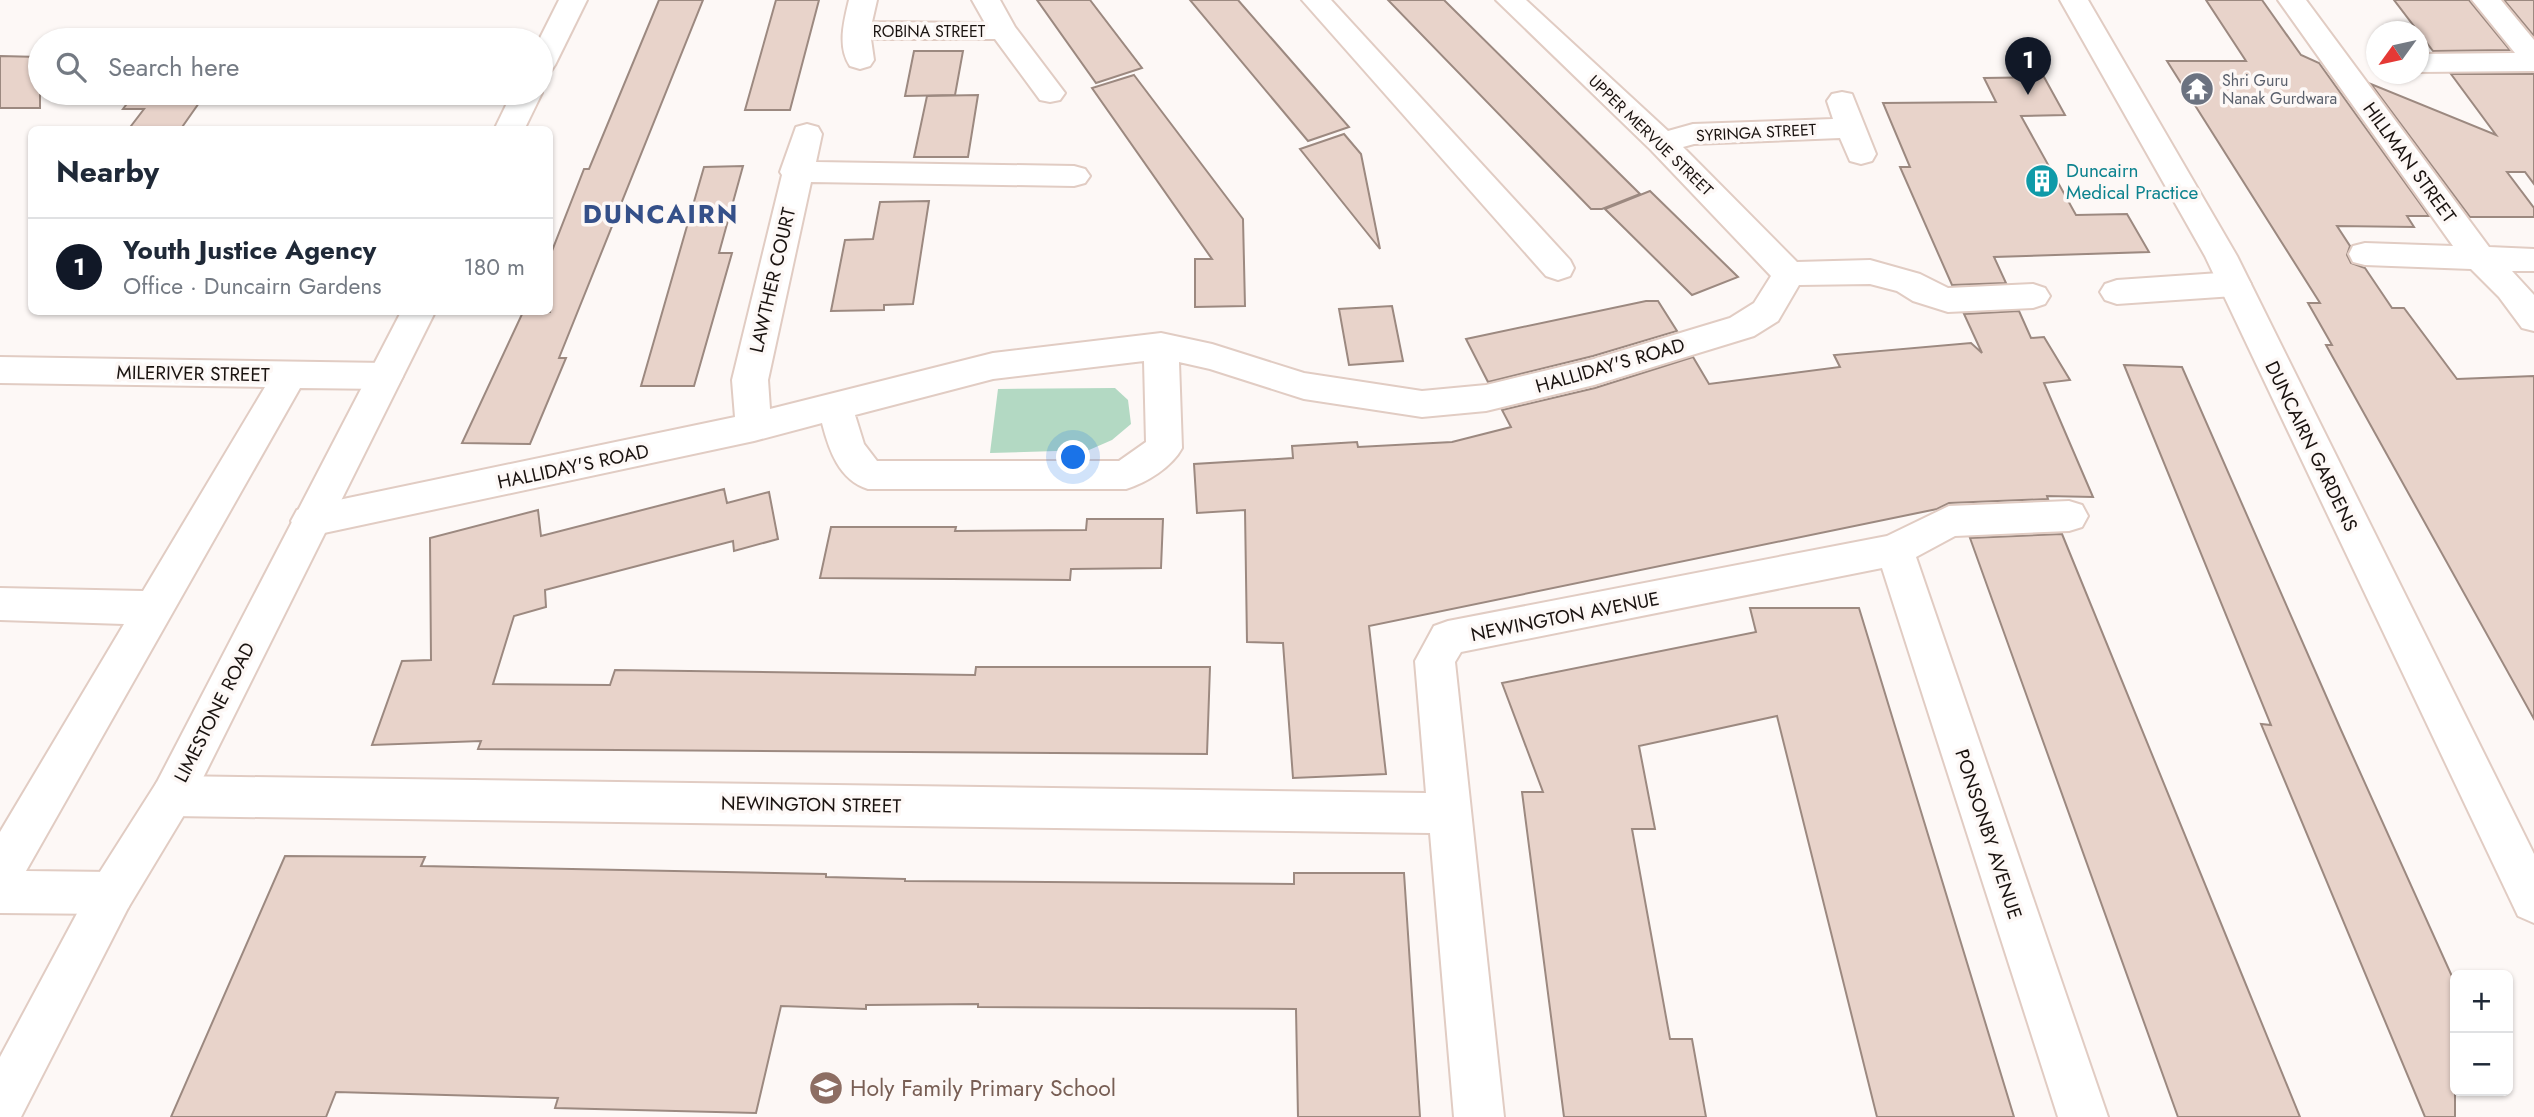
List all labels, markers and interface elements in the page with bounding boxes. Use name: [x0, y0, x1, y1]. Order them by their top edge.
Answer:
street label: ROBINA STREET: [873, 20, 986, 43]
north arrow: [2366, 21, 2429, 84]
search box: [28, 28, 553, 105]
pin: 1: [2005, 37, 2051, 95]
icon: search: [52, 48, 90, 86]
text: Search here: [108, 48, 240, 86]
place label: Shri Guru Nanak Gurdwara: [2222, 69, 2337, 110]
street label: UPPER MERVUE STREET: [1583, 70, 1718, 201]
temple icon: Shri Guru Nanak Gurdwara: [2178, 70, 2216, 108]
street label: HILLMAN STREET: [2357, 96, 2463, 228]
street label: SYRINGA STREET: [1695, 118, 1817, 147]
text: Nearby: [56, 150, 159, 193]
place label: Duncairn Medical Practice: [2066, 157, 2199, 206]
building icon: Duncairn Medical Practice: [2023, 162, 2061, 200]
district label: DUNCAIRN: [583, 195, 739, 233]
street label: LAWTHER COURT: [743, 205, 802, 355]
text: Youth Justice Agency: [123, 231, 376, 269]
text: 1: [73, 250, 85, 284]
text: 180 m: [463, 250, 525, 284]
text: Office · Duncairn Gardens: [123, 269, 382, 303]
street label: HALLIDAY'S ROAD: [1532, 331, 1688, 400]
street label: DUNCAIRN GARDENS: [2259, 357, 2365, 536]
street label: MILERIVER STREET: [116, 359, 270, 388]
street label: HALLIDAY'S ROAD: [495, 437, 651, 496]
your location: [1056, 440, 1090, 474]
street label: NEWINGTON AVENUE: [1469, 585, 1662, 648]
street label: LIMESTONE ROAD: [168, 638, 261, 787]
street label: PONSONBY AVENUE: [1948, 746, 2029, 923]
street label: NEWINGTON STREET: [721, 789, 902, 820]
map controls: [2450, 970, 2513, 1096]
button: +: [2450, 970, 2513, 1033]
button: −: [2450, 1033, 2513, 1096]
school or university icon: Holy Family Primary School: [807, 1069, 845, 1107]
place label: Holy Family Primary School: [850, 1071, 1116, 1105]

